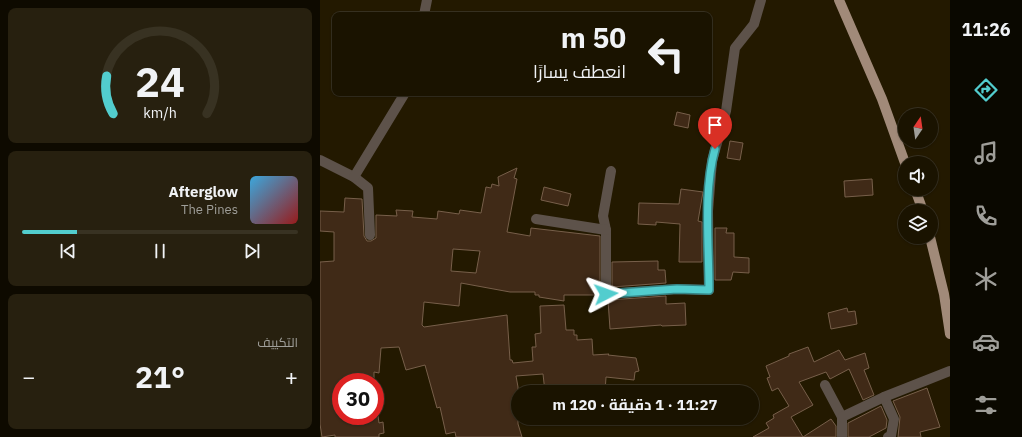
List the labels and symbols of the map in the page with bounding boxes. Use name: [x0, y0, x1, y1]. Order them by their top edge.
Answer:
pin: [698, 108, 732, 149]
north arrow: [898, 108, 938, 148]
position arrow: [585, 273, 627, 315]
speed limit sign: 30: [332, 373, 384, 425]

